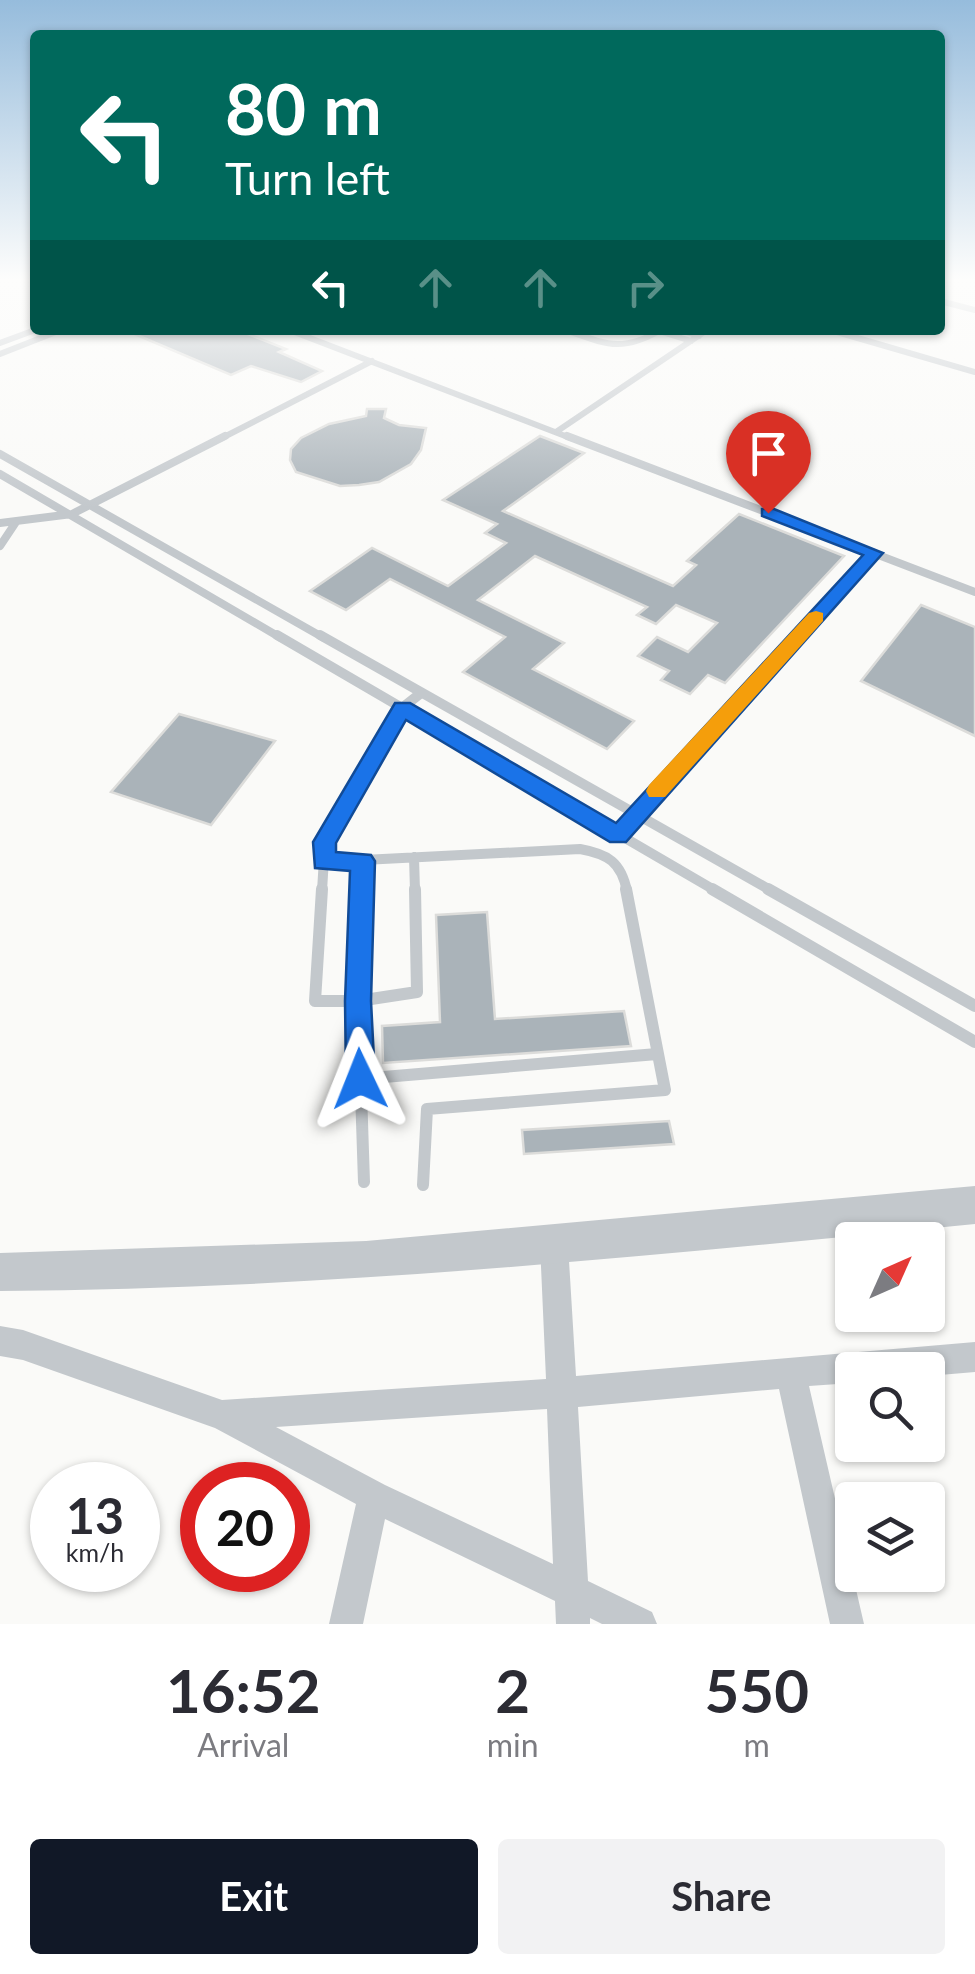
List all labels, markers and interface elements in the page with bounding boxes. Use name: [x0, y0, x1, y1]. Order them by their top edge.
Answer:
text: 80 m: [225, 66, 382, 150]
icon: left: [60, 70, 190, 200]
text: Turn left: [225, 151, 390, 205]
icon: left: [303, 260, 358, 315]
icon: ahead: [408, 260, 463, 315]
icon: ahead: [513, 260, 568, 315]
icon: right: [618, 260, 673, 315]
pin: [726, 411, 811, 514]
icon: arrive: [741, 426, 796, 481]
position arrow: [308, 1027, 412, 1131]
north arrow: [835, 1222, 945, 1332]
map controls: [835, 1222, 945, 1592]
button: search: [835, 1352, 945, 1462]
speed limit sign: 20: [180, 1462, 310, 1592]
button: layers: [835, 1482, 945, 1592]
text: 13: [66, 1485, 124, 1545]
text: km/h: [66, 1537, 124, 1567]
text: 16:52: [166, 1654, 321, 1726]
text: 2: [495, 1654, 530, 1726]
text: 550: [705, 1654, 809, 1726]
text: Arrival: [197, 1725, 289, 1764]
text: min: [487, 1725, 539, 1764]
text: m: [744, 1725, 770, 1764]
button: Exit: [30, 1839, 478, 1954]
button: Share: [498, 1839, 945, 1954]

